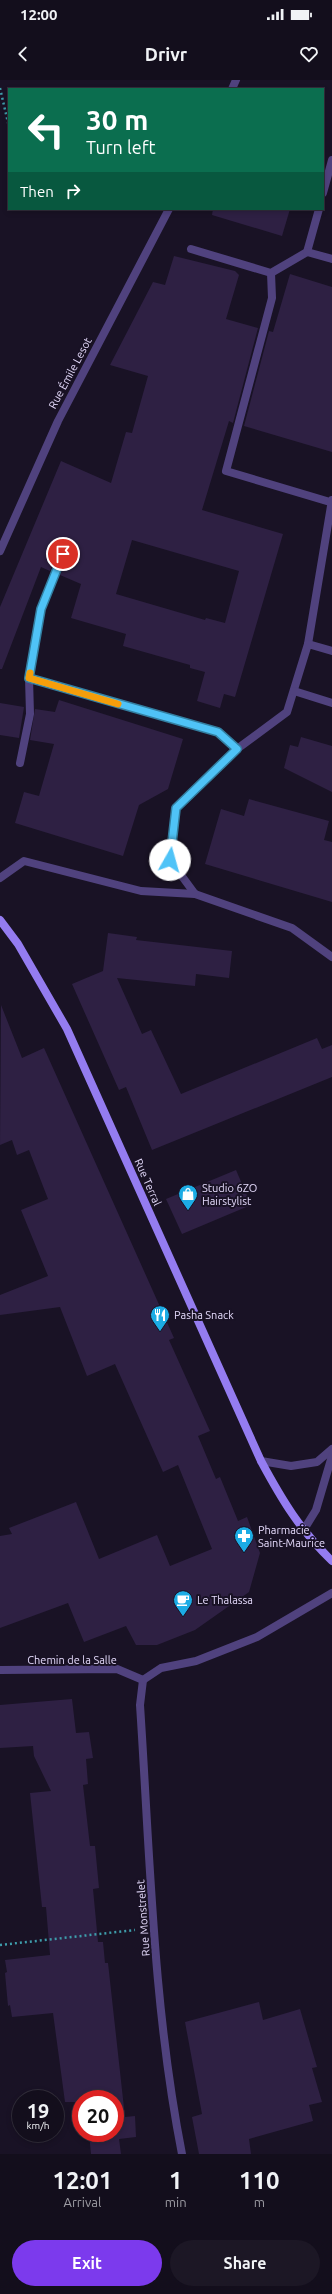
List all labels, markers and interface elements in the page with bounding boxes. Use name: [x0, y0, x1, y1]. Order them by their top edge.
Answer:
text: 12:00: [20, 6, 58, 23]
icon: back: [12, 43, 34, 65]
icon: heart: [298, 43, 320, 65]
text: Drivr: [145, 44, 187, 64]
icon: left: [20, 104, 72, 156]
text: 30 m: [86, 104, 148, 135]
text: Turn left: [86, 137, 156, 157]
icon: right: [62, 180, 84, 202]
text: Then: [20, 183, 54, 200]
street label: Rue Émile Lesot: [45, 334, 94, 411]
pin: [46, 537, 80, 571]
icon: arrive: [52, 543, 74, 565]
position arrow: [149, 839, 191, 881]
street label: Rue Terral: [132, 1157, 164, 1207]
place label: Studio 6ZO Hairstylist: [202, 1182, 257, 1207]
shop icon: Studio 6ZO Hairstylist: [177, 1183, 199, 1211]
restaurant icon: Pasha Snack: [149, 1304, 171, 1332]
place label: Pasha Snack: [174, 1309, 234, 1321]
place label: Pharmacie Saint-Maurice: [258, 1524, 325, 1549]
pharmacy icon: Pharmacie Saint-Maurice: [233, 1525, 255, 1553]
cafe icon: Le Thalassa: [172, 1589, 194, 1617]
place label: Le Thalassa: [197, 1594, 253, 1606]
street label: Chemin de la Salle: [27, 1654, 117, 1666]
street label: Rue Monstrelet: [134, 1879, 152, 1957]
speed limit sign: 20: [72, 2090, 124, 2142]
text: 19: [27, 2099, 49, 2122]
text: km/h: [26, 2120, 50, 2131]
text: 12:01: [52, 2167, 112, 2194]
text: 1: [169, 2167, 182, 2194]
text: 110: [239, 2167, 280, 2194]
text: Arrival: [63, 2195, 101, 2209]
text: min: [165, 2195, 187, 2209]
text: m: [254, 2195, 265, 2209]
button: Exit: [12, 2240, 162, 2286]
button: Share: [170, 2240, 320, 2286]

